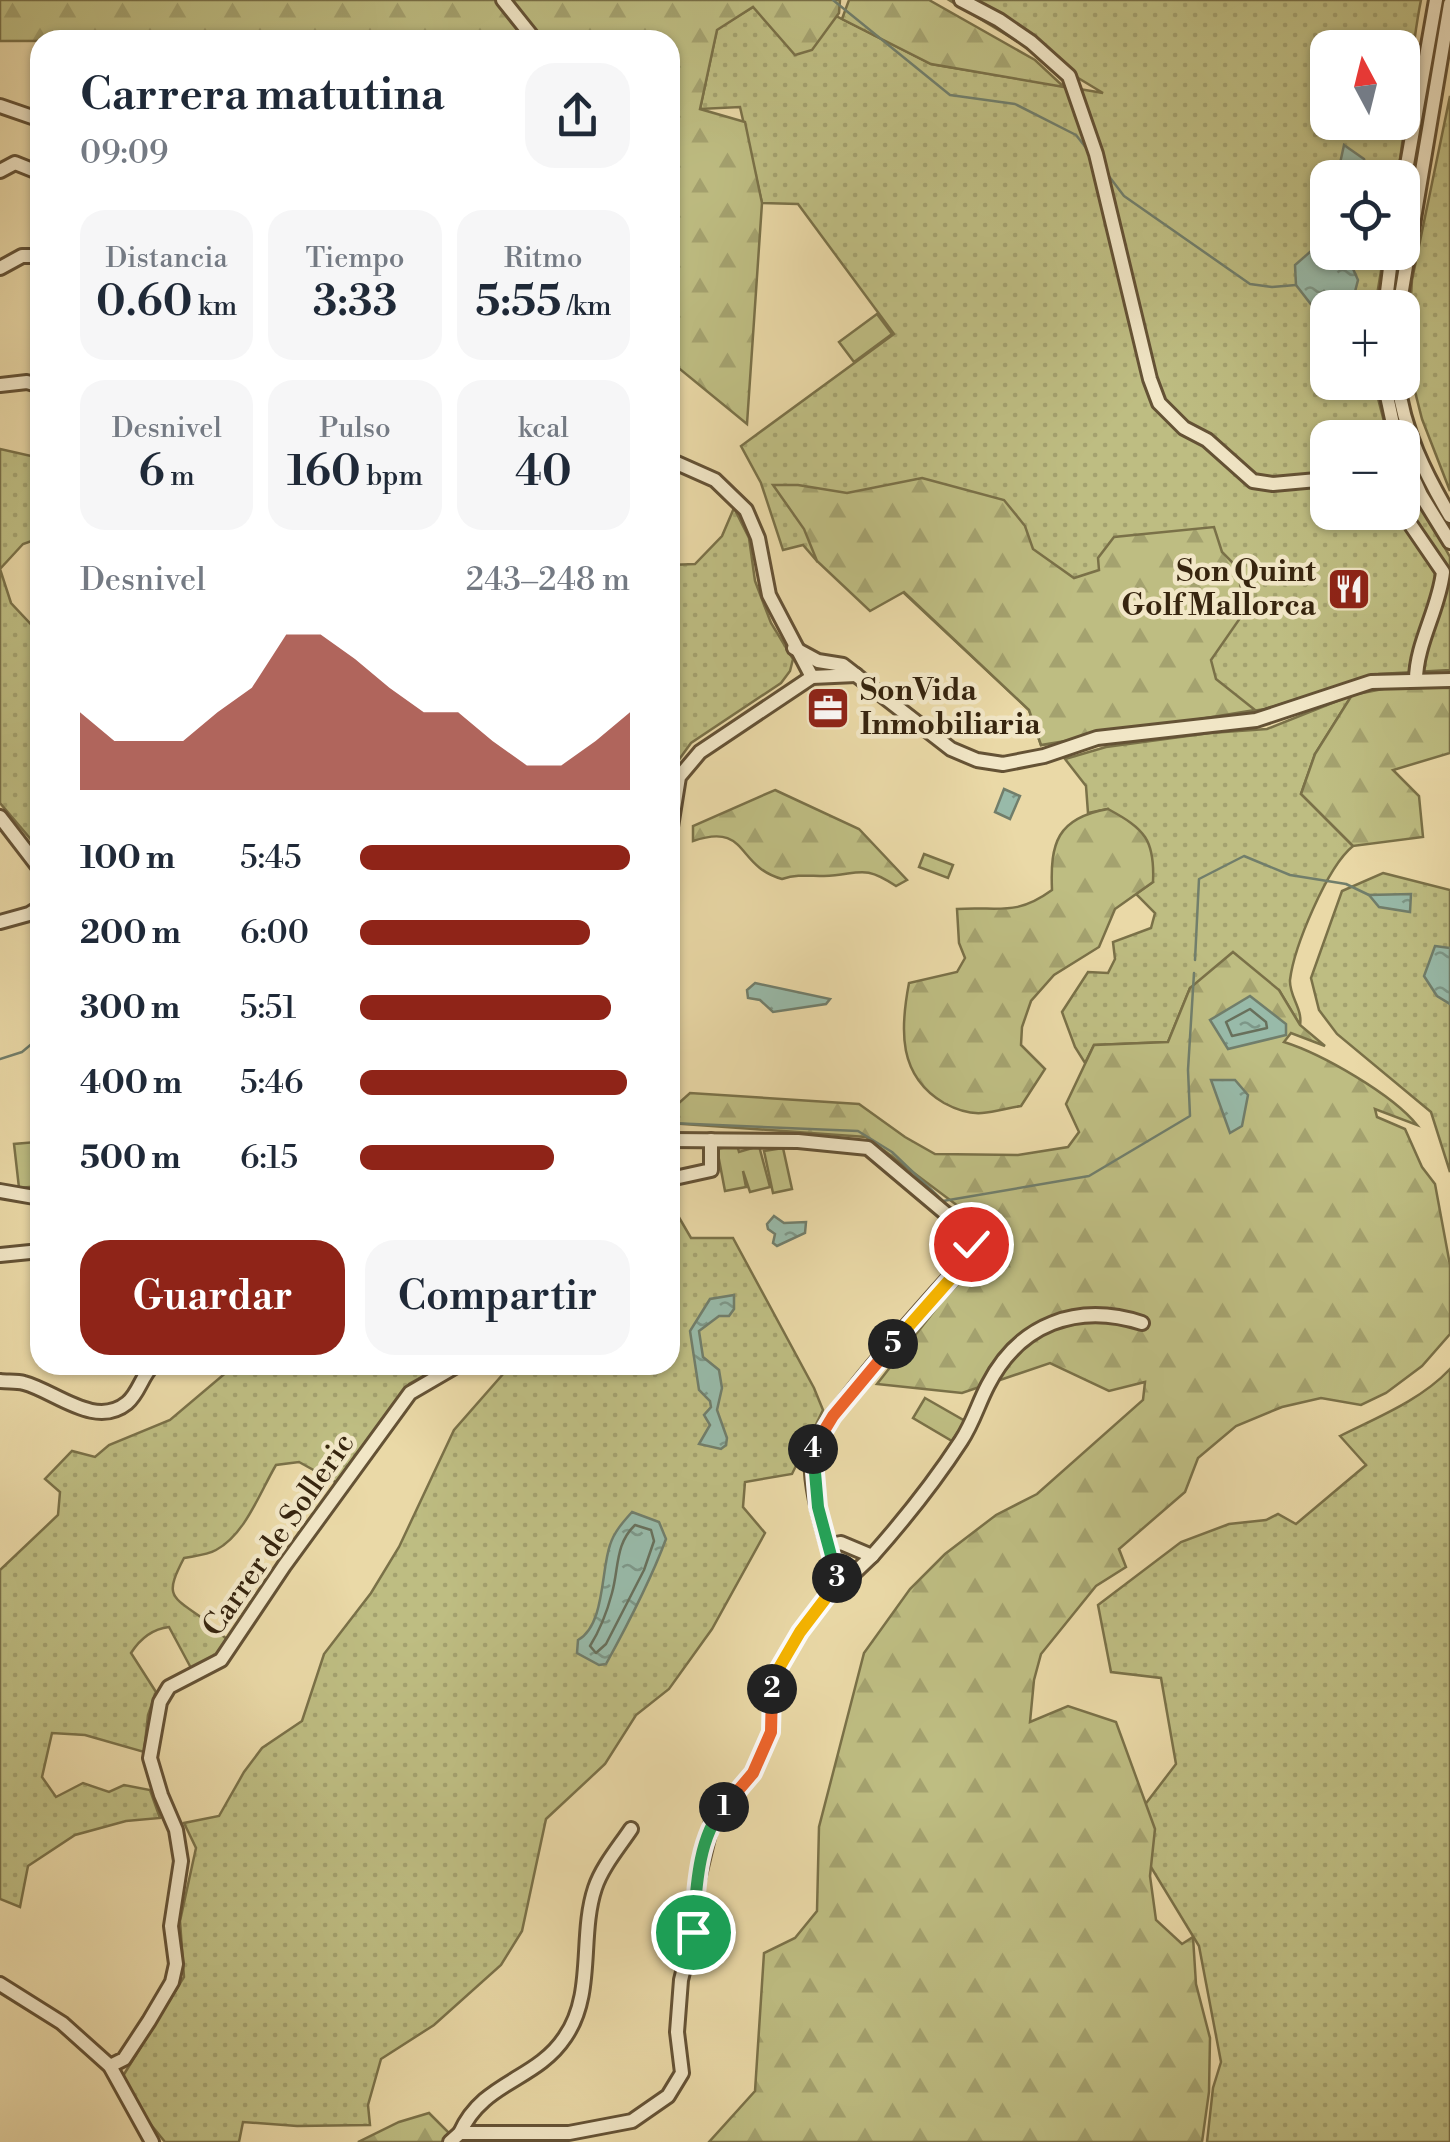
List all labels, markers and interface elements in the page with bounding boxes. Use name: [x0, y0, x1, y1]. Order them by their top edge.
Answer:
north arrow: [1310, 30, 1420, 140]
map controls: [1310, 30, 1420, 530]
button: share: [525, 63, 630, 168]
text: Carrera matutina: [80, 67, 445, 124]
text: 09:09: [80, 133, 168, 173]
button: locate: [1310, 160, 1420, 270]
text: Distancia: [106, 241, 228, 276]
text: Tiempo: [305, 241, 405, 276]
text: Ritmo: [504, 241, 583, 276]
text: 0.60: [96, 276, 192, 329]
text: 3:33: [313, 276, 397, 329]
text: 5:55: [475, 276, 561, 329]
text: km: [192, 289, 237, 324]
text: /km: [561, 289, 611, 324]
button: +: [1310, 290, 1420, 400]
text: Desnivel: [112, 411, 222, 446]
text: Pulso: [319, 411, 391, 446]
text: kcal: [518, 411, 569, 446]
button: −: [1310, 420, 1420, 530]
text: 6: [138, 446, 165, 499]
text: 160: [287, 446, 361, 499]
text: 40: [515, 446, 572, 499]
text: m: [165, 459, 195, 494]
text: bpm: [361, 459, 423, 494]
place label: Son Quint Golf Mallorca: [1121, 553, 1317, 625]
text: Desnivel: [80, 560, 206, 600]
text: 243–248 m: [466, 560, 630, 600]
restaurant icon: Son Quint Golf Mallorca: [1326, 566, 1372, 612]
place label: SonVida Inmobiliaria: [860, 672, 1041, 744]
office icon: SonVida Inmobiliaria: [805, 685, 851, 731]
text: 100 m: [80, 838, 175, 878]
text: 5:45: [240, 838, 302, 878]
text: 200 m: [80, 913, 181, 953]
text: 6:00: [240, 913, 309, 953]
text: 300 m: [80, 988, 180, 1028]
text: 5:51: [240, 988, 296, 1028]
text: 400 m: [80, 1063, 182, 1103]
text: 5:46: [240, 1063, 303, 1103]
text: 500 m: [80, 1138, 181, 1178]
text: 6:15: [240, 1138, 298, 1178]
pin: [929, 1202, 1014, 1287]
icon: check: [944, 1217, 999, 1272]
button: Guardar: [80, 1240, 345, 1355]
button: Compartir: [365, 1240, 630, 1355]
pin: 5: [868, 1319, 918, 1369]
text: 5: [884, 1326, 902, 1361]
pin: 4: [788, 1424, 838, 1474]
street label: Carrer de Solleric: [195, 1426, 363, 1644]
text: 4: [804, 1431, 822, 1466]
pin: 3: [812, 1553, 862, 1603]
text: 3: [829, 1560, 845, 1595]
pin: 2: [747, 1664, 797, 1714]
text: 2: [763, 1671, 781, 1706]
pin: 1: [699, 1782, 749, 1832]
text: 1: [717, 1789, 731, 1824]
pin: [651, 1890, 736, 1975]
icon: arrive: [666, 1905, 721, 1960]

